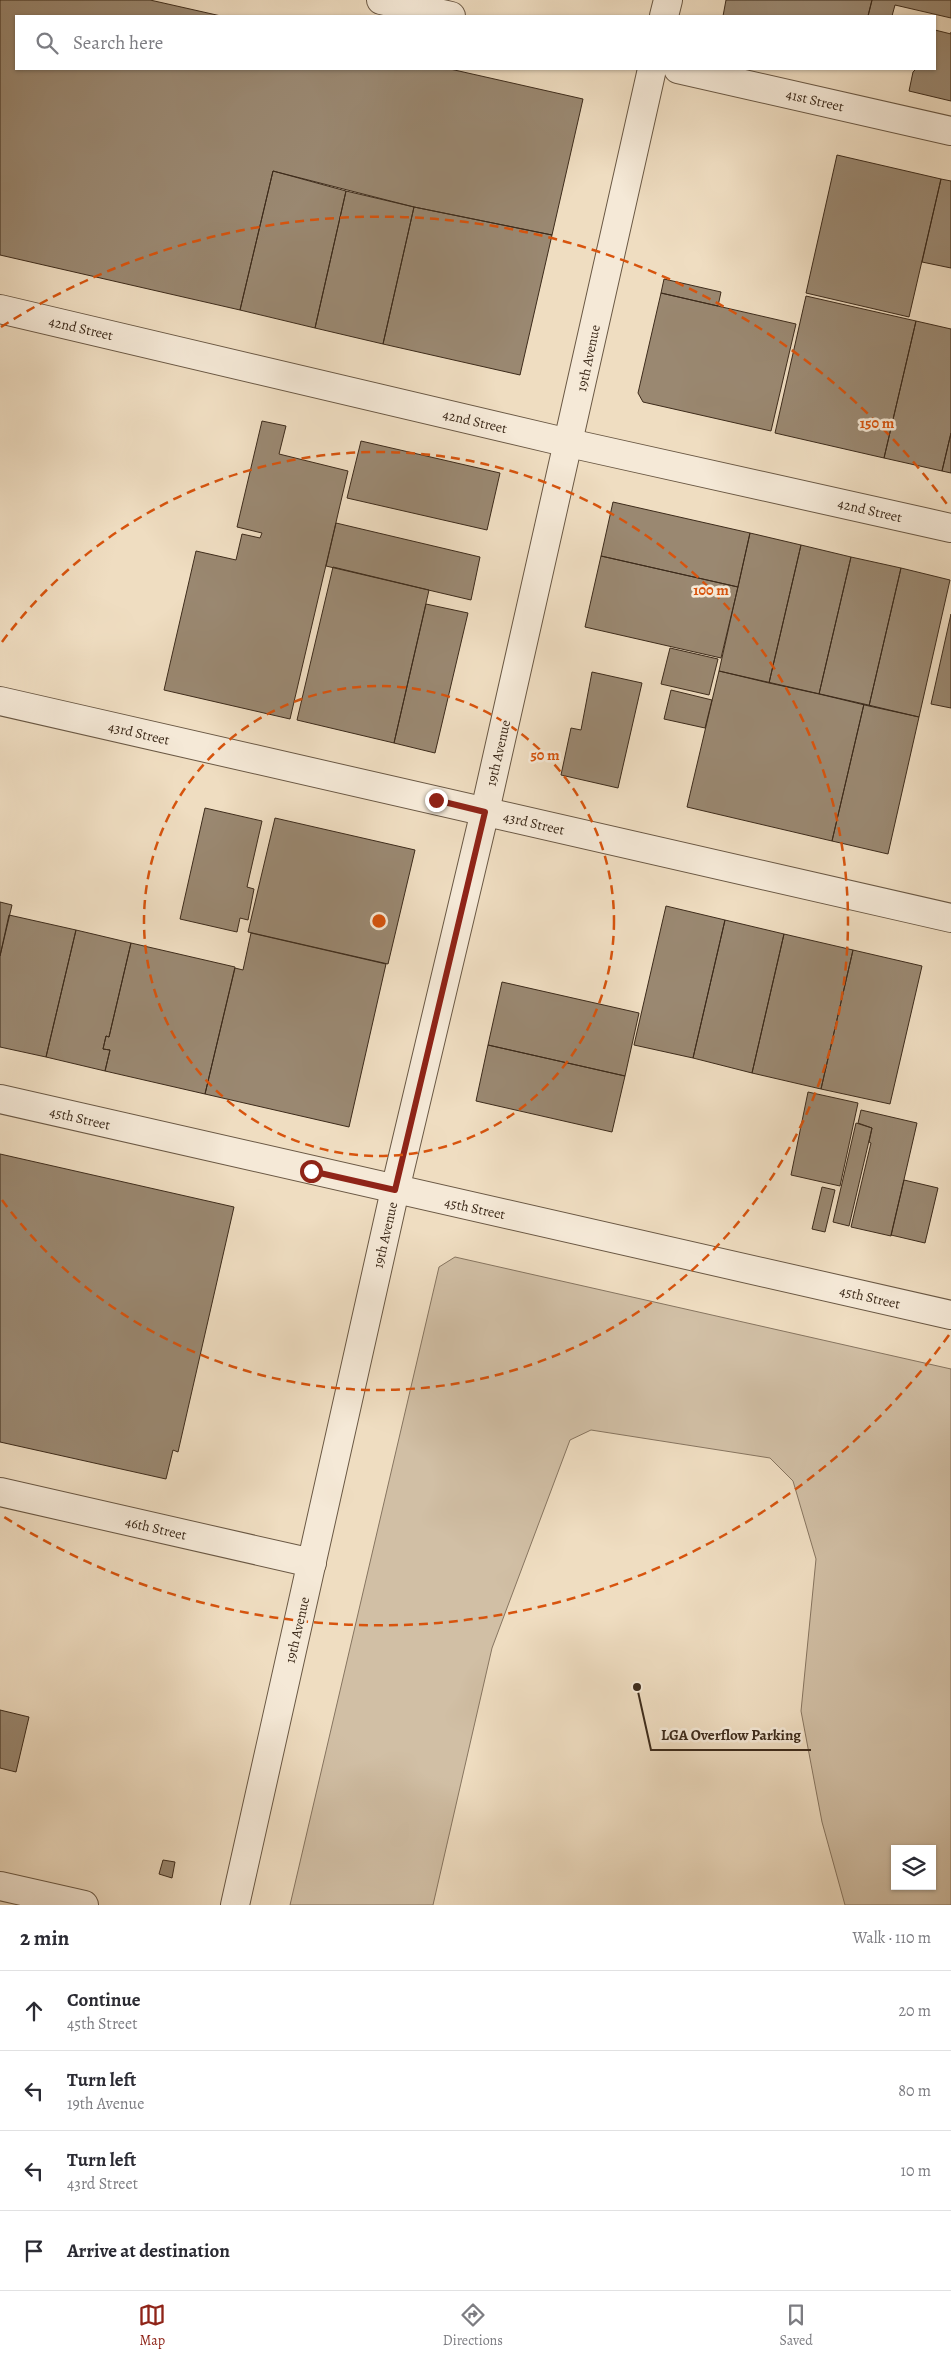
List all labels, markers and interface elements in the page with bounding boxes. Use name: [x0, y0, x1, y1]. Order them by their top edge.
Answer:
search box: [15, 15, 936, 70]
icon: search: [33, 29, 61, 57]
text: Search here: [73, 30, 163, 56]
street label: 41st Street: [784, 85, 846, 116]
street label: 42nd Street: [47, 312, 115, 345]
street label: 19th Avenue: [572, 323, 605, 393]
street label: 42nd Street: [441, 405, 509, 438]
text: 150 m: [860, 413, 895, 433]
street label: 42nd Street: [836, 494, 904, 527]
text: 100 m: [693, 580, 729, 600]
street label: 43rd Street: [106, 717, 172, 750]
street label: 19th Avenue: [482, 718, 515, 788]
text: 50 m: [530, 745, 560, 765]
route end: [425, 789, 448, 812]
street label: 43rd Street: [501, 807, 567, 840]
centre of rings: [370, 912, 388, 930]
street label: 45th Street: [48, 1102, 112, 1135]
route start: [300, 1160, 323, 1183]
street label: 45th Street: [443, 1193, 507, 1224]
street label: 19th Avenue: [369, 1200, 402, 1270]
street label: 45th Street: [838, 1281, 902, 1314]
street label: 46th Street: [123, 1512, 189, 1545]
street label: 19th Avenue: [281, 1595, 314, 1665]
callout: LGA Overflow Parking: [651, 1720, 811, 1750]
text: LGA Overflow Parking: [661, 1725, 801, 1745]
map controls: [891, 1845, 936, 1890]
button: layers: [891, 1845, 936, 1890]
text: 2 min: [20, 1924, 69, 1952]
text: Walk · 110 m: [853, 1927, 931, 1949]
text: Continue: [67, 1987, 141, 2013]
icon: ahead: [20, 1997, 48, 2025]
text: 20 m: [898, 2000, 931, 2022]
text: 45th Street: [67, 2013, 137, 2035]
text: Turn left: [67, 2067, 136, 2093]
icon: left: [20, 2077, 48, 2105]
text: 80 m: [898, 2080, 931, 2102]
text: 19th Avenue: [67, 2093, 144, 2115]
text: Turn left: [67, 2147, 136, 2173]
icon: left: [20, 2157, 48, 2185]
text: 10 m: [901, 2160, 931, 2182]
text: 43rd Street: [67, 2173, 138, 2195]
icon: arrive: [20, 2237, 48, 2265]
text: Arrive at destination: [67, 2238, 230, 2264]
tab: Map: [138, 2301, 166, 2350]
tab: Directions: [443, 2301, 503, 2350]
tab: Saved: [780, 2301, 813, 2350]

